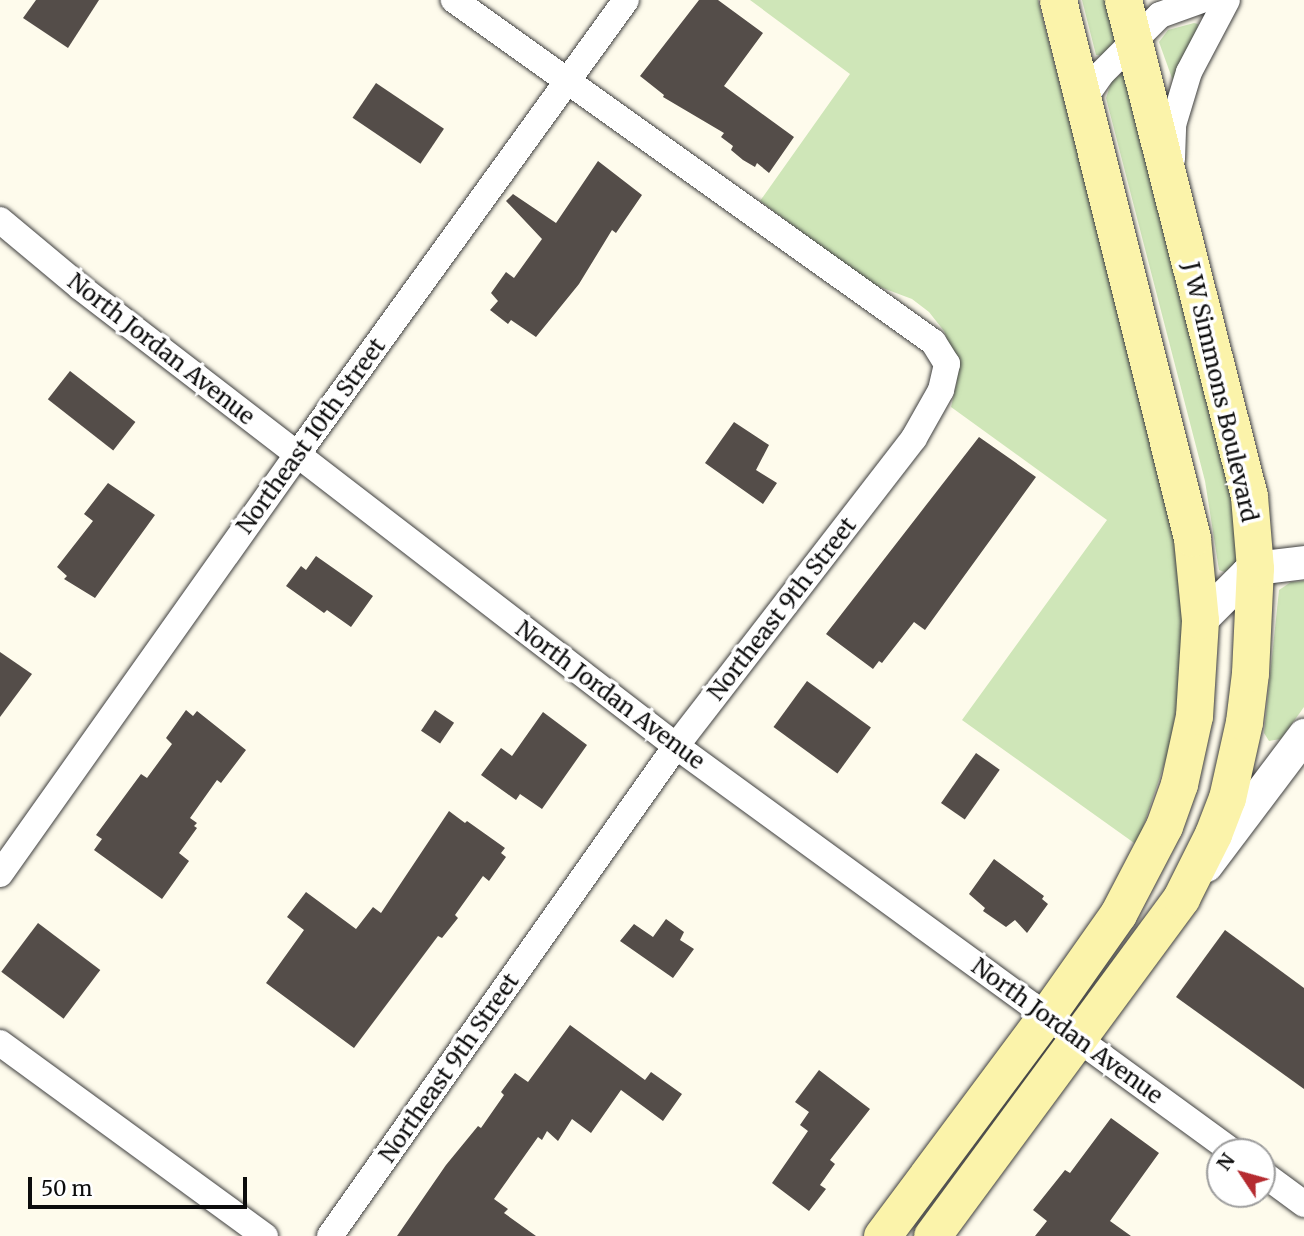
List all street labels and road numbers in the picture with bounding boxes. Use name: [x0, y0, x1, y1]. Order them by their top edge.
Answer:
street label: J W Simmons Boulevard: [1177, 259, 1263, 525]
street label: North Jordan Avenue: [62, 268, 260, 430]
street label: Northeast 10th Street: [231, 333, 391, 539]
street label: Northeast 9th Street: [702, 512, 862, 706]
street label: North Jordan Avenue: [510, 615, 710, 775]
street label: North Jordan Avenue: [966, 952, 1168, 1110]
street label: Northeast 9th Street: [373, 968, 525, 1168]

